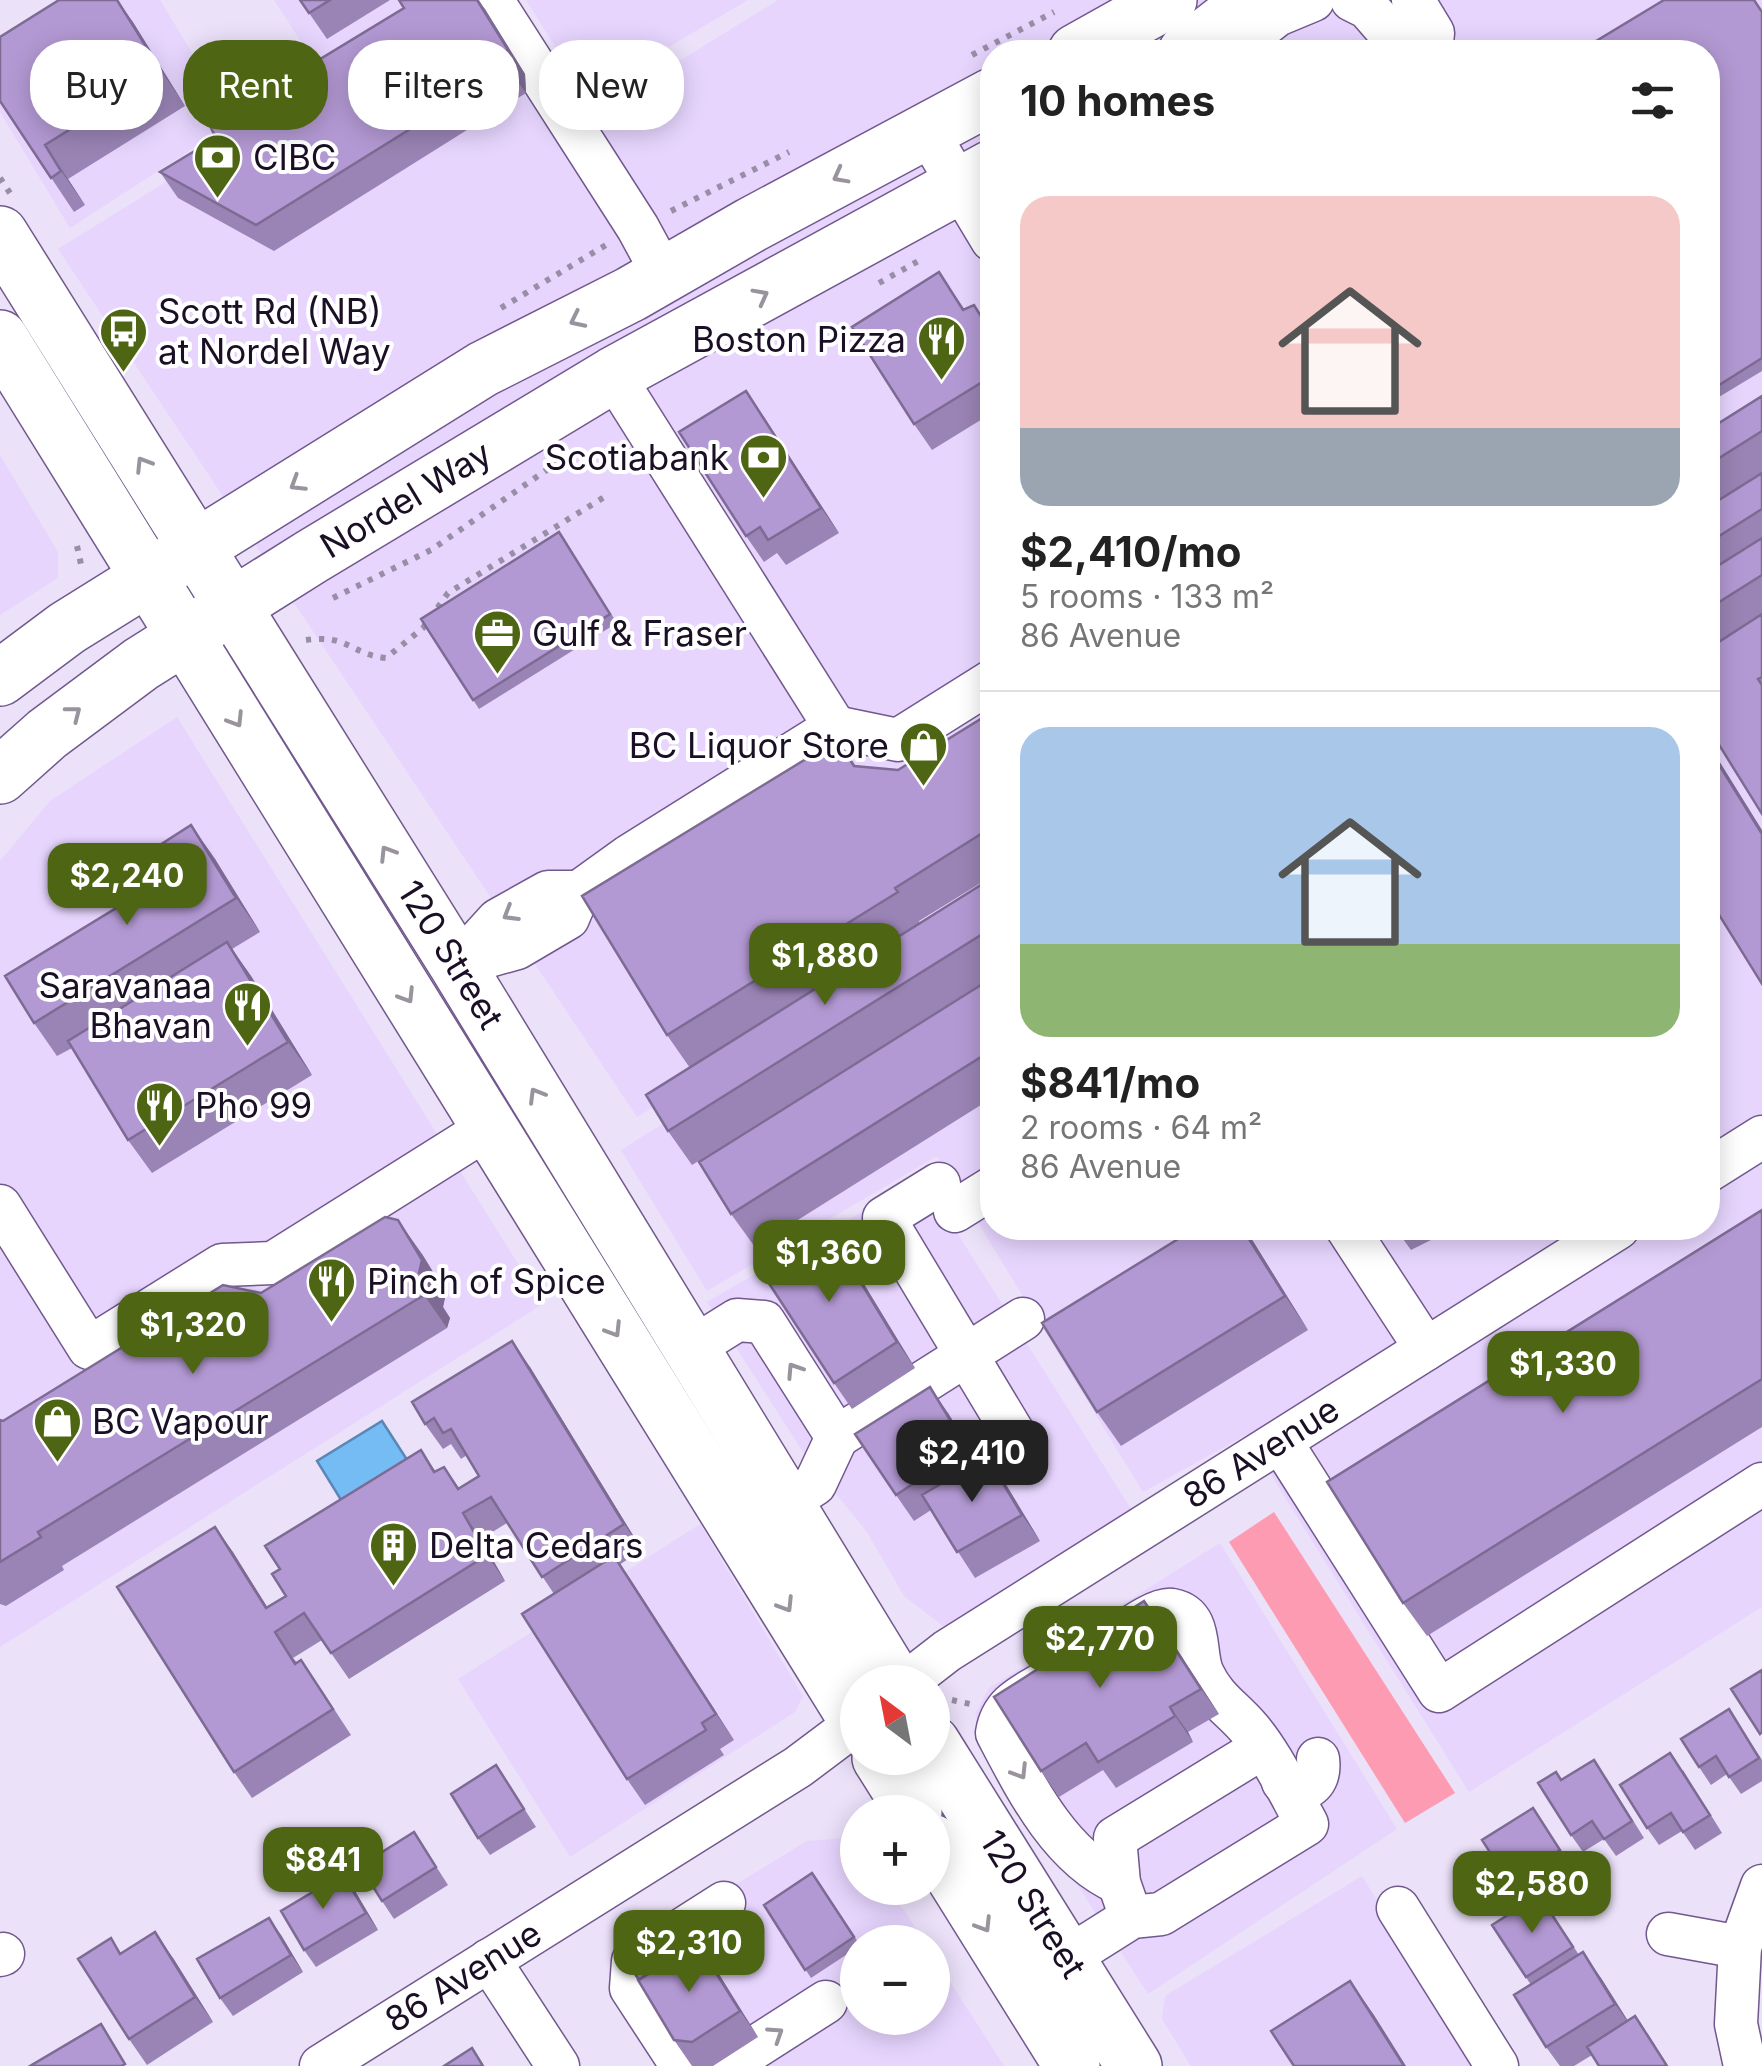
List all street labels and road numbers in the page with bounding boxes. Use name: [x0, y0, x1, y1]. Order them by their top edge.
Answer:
street label: Nordel Way: [313, 431, 498, 566]
street label: 120 Street: [390, 873, 513, 1036]
street label: 86 Avenue: [1175, 1387, 1346, 1517]
street label: 120 Street: [972, 1822, 1095, 1985]
street label: 86 Avenue: [377, 1911, 549, 2041]

